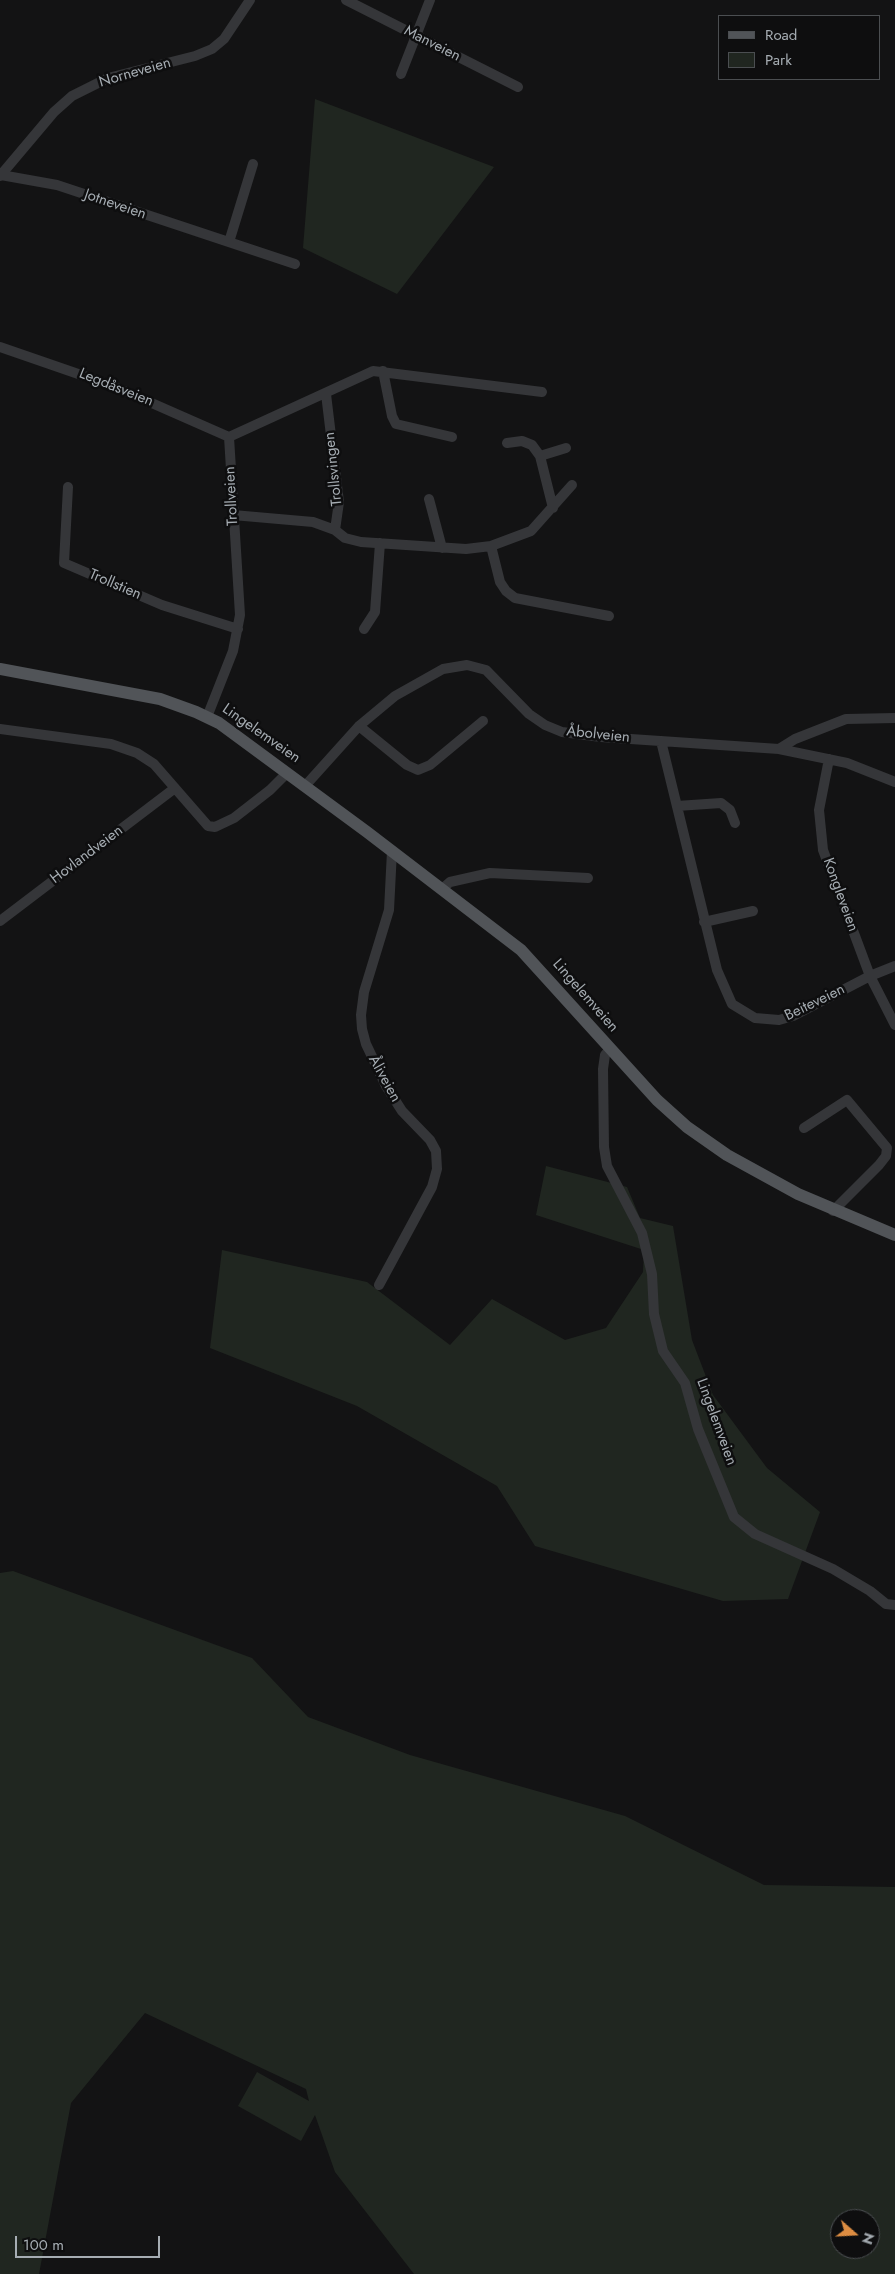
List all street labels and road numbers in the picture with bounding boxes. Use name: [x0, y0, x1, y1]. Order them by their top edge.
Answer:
street label: Manveien: [401, 22, 463, 66]
street label: Norneveien: [97, 54, 173, 92]
street label: Jotneveien: [82, 186, 148, 224]
street label: Legdåsveien: [76, 365, 156, 411]
street label: Trollsvingen: [321, 431, 347, 507]
street label: Trollveien: [221, 466, 243, 526]
street label: Trollstien: [86, 566, 144, 604]
street label: Lingelemveien: [218, 700, 304, 768]
street label: Åbolveien: [565, 723, 631, 747]
street label: Hovlandveien: [47, 822, 127, 888]
street label: Kongleveien: [818, 856, 862, 934]
street label: Lingelemveien: [548, 956, 622, 1036]
street label: Beiteveien: [782, 981, 848, 1025]
street label: Åliveien: [364, 1052, 404, 1106]
street label: Lingelemveien: [692, 1376, 740, 1468]

